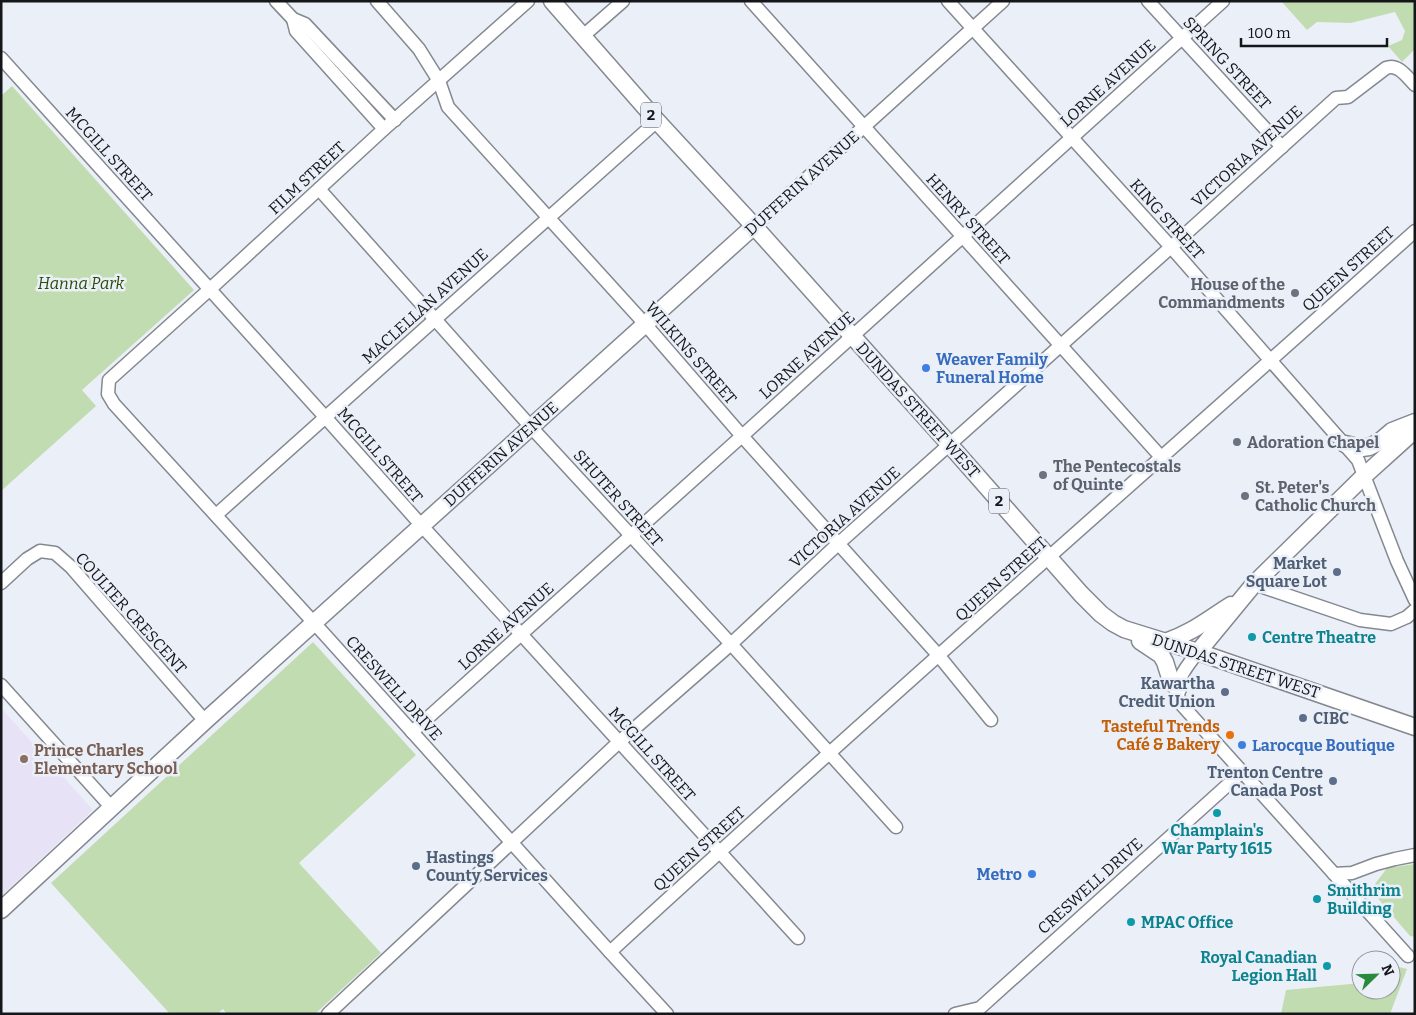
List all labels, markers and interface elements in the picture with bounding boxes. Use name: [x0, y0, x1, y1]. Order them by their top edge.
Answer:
street label: SPRING STREET: [1179, 13, 1275, 113]
scale bar: [1241, 15, 1387, 47]
text: 100 m: [1248, 24, 1291, 42]
street label: LORNE AVENUE: [1057, 35, 1159, 131]
street label: VICTORIA AVENUE: [1188, 101, 1306, 211]
road number: 2: [641, 102, 661, 128]
street label: MCGILL STREET: [62, 103, 156, 205]
street label: DUFFERIN AVENUE: [741, 127, 863, 239]
street label: FILM STREET: [265, 138, 349, 218]
street label: HENRY STREET: [922, 170, 1014, 268]
street label: KING STREET: [1126, 175, 1208, 263]
street label: QUEEN STREET: [1298, 223, 1398, 315]
street label: MACLELLAN AVENUE: [358, 244, 492, 368]
park label: Hanna Park: [38, 274, 125, 293]
place label: House of the Commandments: [1158, 275, 1285, 312]
marker: House of the Commandments: [1289, 287, 1301, 299]
street label: WILKINS STREET: [641, 298, 741, 408]
street label: LORNE AVENUE: [756, 307, 858, 403]
street label: DUNDAS STREET WEST: [852, 338, 984, 482]
place label: Weaver Family Funeral Home: [936, 350, 1048, 387]
marker: Weaver Family Funeral Home: [920, 362, 932, 374]
street label: DUFFERIN AVENUE: [440, 398, 562, 510]
street label: MCGILL STREET: [334, 404, 426, 506]
place label: Adoration Chapel: [1247, 433, 1379, 452]
marker: Adoration Chapel: [1231, 436, 1243, 448]
street label: SHUTER STREET: [570, 446, 666, 550]
place label: The Pentecostals of Quinte: [1053, 457, 1181, 494]
street label: VICTORIA AVENUE: [786, 462, 904, 572]
marker: The Pentecostals of Quinte: [1037, 469, 1049, 481]
place label: St. Peter's Catholic Church: [1255, 478, 1376, 515]
road number: 2: [989, 488, 1009, 514]
marker: St. Peter's Catholic Church: [1239, 490, 1251, 502]
street label: QUEEN STREET: [951, 533, 1051, 625]
street label: COULTER CRESCENT: [72, 548, 190, 678]
place label: Market Square Lot: [1246, 554, 1328, 591]
marker: Market Square Lot: [1331, 566, 1343, 578]
street label: LORNE AVENUE: [455, 578, 557, 674]
place label: Centre Theatre: [1262, 628, 1376, 647]
street label: DUNDAS STREET WEST: [1150, 630, 1322, 702]
marker: Centre Theatre: [1246, 631, 1258, 643]
street label: CRESWELL DRIVE: [342, 632, 446, 744]
place label: Kawartha Credit Union: [1118, 674, 1216, 711]
marker: Kawartha Credit Union: [1219, 686, 1231, 698]
street label: MCGILL STREET: [605, 703, 699, 805]
place label: CIBC: [1313, 709, 1349, 728]
marker: CIBC: [1297, 712, 1309, 724]
place label: Tasteful Trends Café & Bakery: [1102, 717, 1220, 754]
marker: Tasteful Trends Café & Bakery: [1224, 729, 1236, 741]
place label: Larocque Boutique: [1252, 736, 1395, 755]
marker: Larocque Boutique: [1236, 739, 1248, 751]
place label: Prince Charles Elementary School: [34, 741, 178, 778]
marker: Prince Charles Elementary School: [18, 753, 30, 765]
place label: Trenton Centre Canada Post: [1207, 763, 1324, 800]
marker: Trenton Centre Canada Post: [1327, 775, 1339, 787]
street label: QUEEN STREET: [649, 803, 749, 895]
marker: Champlain's War Party 1615: [1211, 807, 1223, 819]
place label: Champlain's War Party 1615: [1162, 821, 1272, 858]
street label: CRESWELL DRIVE: [1034, 834, 1146, 938]
place label: Hastings County Services: [426, 848, 548, 885]
marker: Hastings County Services: [410, 860, 422, 872]
place label: Metro: [977, 865, 1022, 884]
marker: Metro: [1026, 868, 1038, 880]
place label: Smithrim Building: [1327, 881, 1401, 918]
marker: Smithrim Building: [1311, 893, 1323, 905]
place label: MPAC Office: [1141, 913, 1234, 932]
marker: MPAC Office: [1125, 916, 1137, 928]
place label: Royal Canadian Legion Hall: [1200, 948, 1318, 985]
north arrow: [1351, 950, 1401, 1000]
marker: Royal Canadian Legion Hall: [1321, 960, 1333, 972]
text: N: [1378, 962, 1398, 979]

